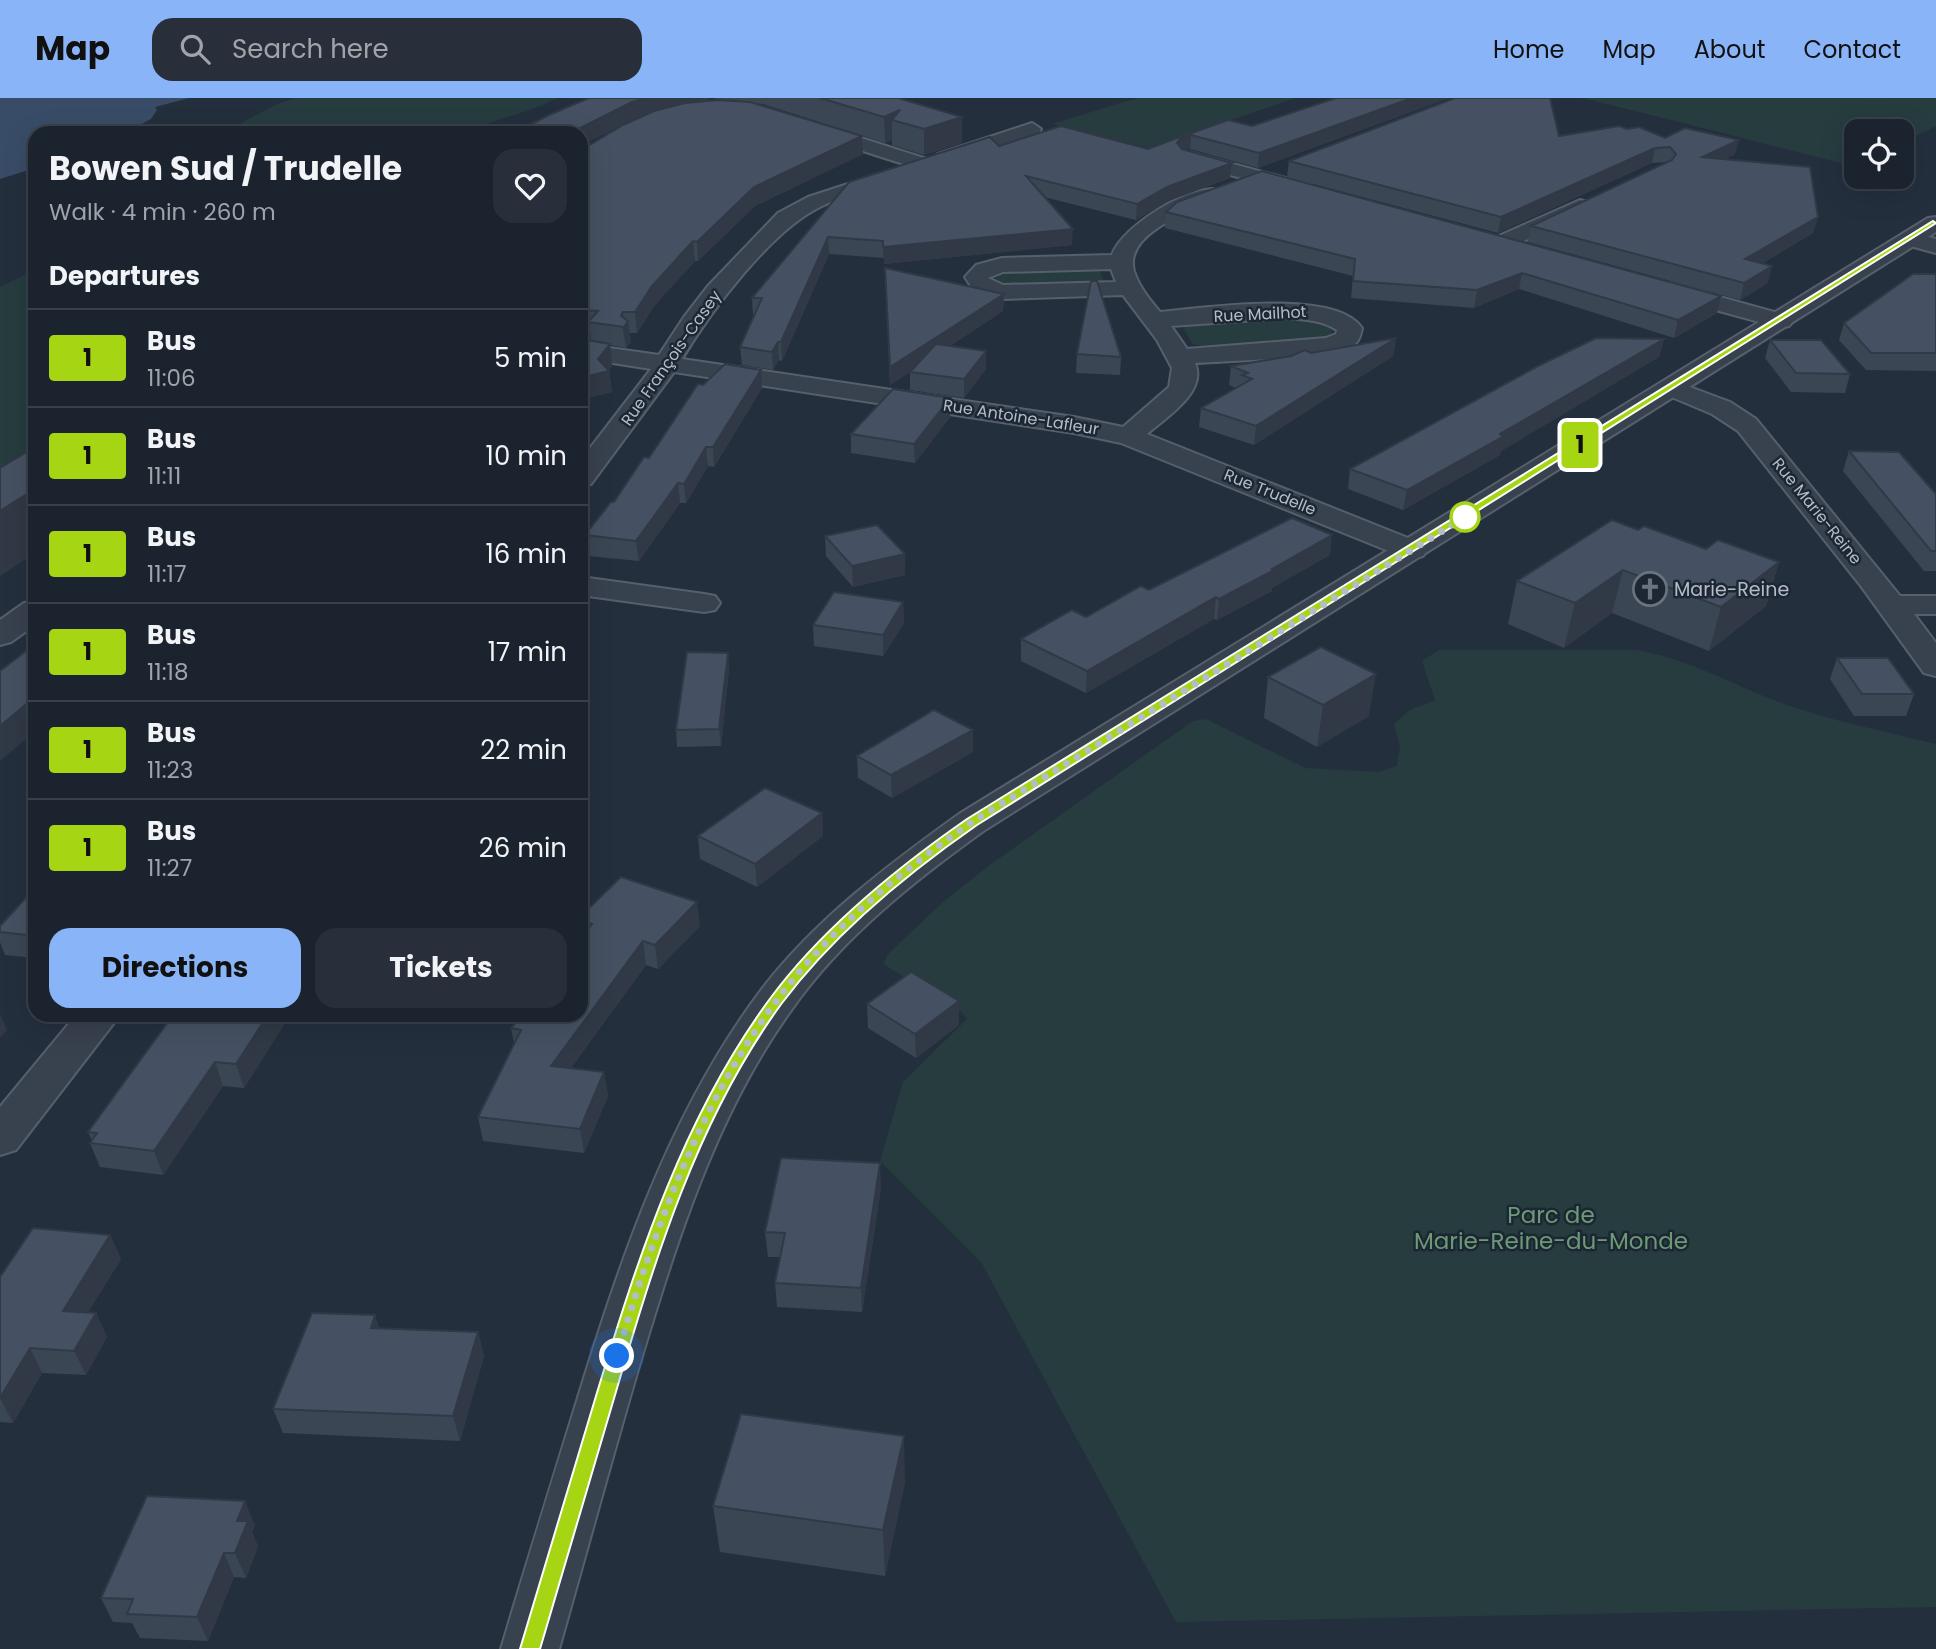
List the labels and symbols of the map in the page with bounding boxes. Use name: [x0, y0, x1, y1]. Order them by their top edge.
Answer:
street label: Rue François-Casey: [615, 286, 727, 430]
street label: Rue Mailhot: [1213, 300, 1307, 328]
street label: Rue Antoine-Lafleur: [942, 393, 1100, 441]
line badge: 1: [1557, 422, 1603, 468]
street label: Rue Marie-Reine: [1767, 453, 1867, 569]
street label: Rue Trudelle: [1220, 463, 1320, 521]
unlabelled marker: [1450, 502, 1480, 532]
church icon: Marie-Reine: [1631, 570, 1669, 608]
place label: Marie-Reine: [1674, 576, 1789, 603]
park label: Parc de Marie-Reine-du-Monde: [1414, 1199, 1688, 1257]
your location: [599, 1338, 634, 1373]

